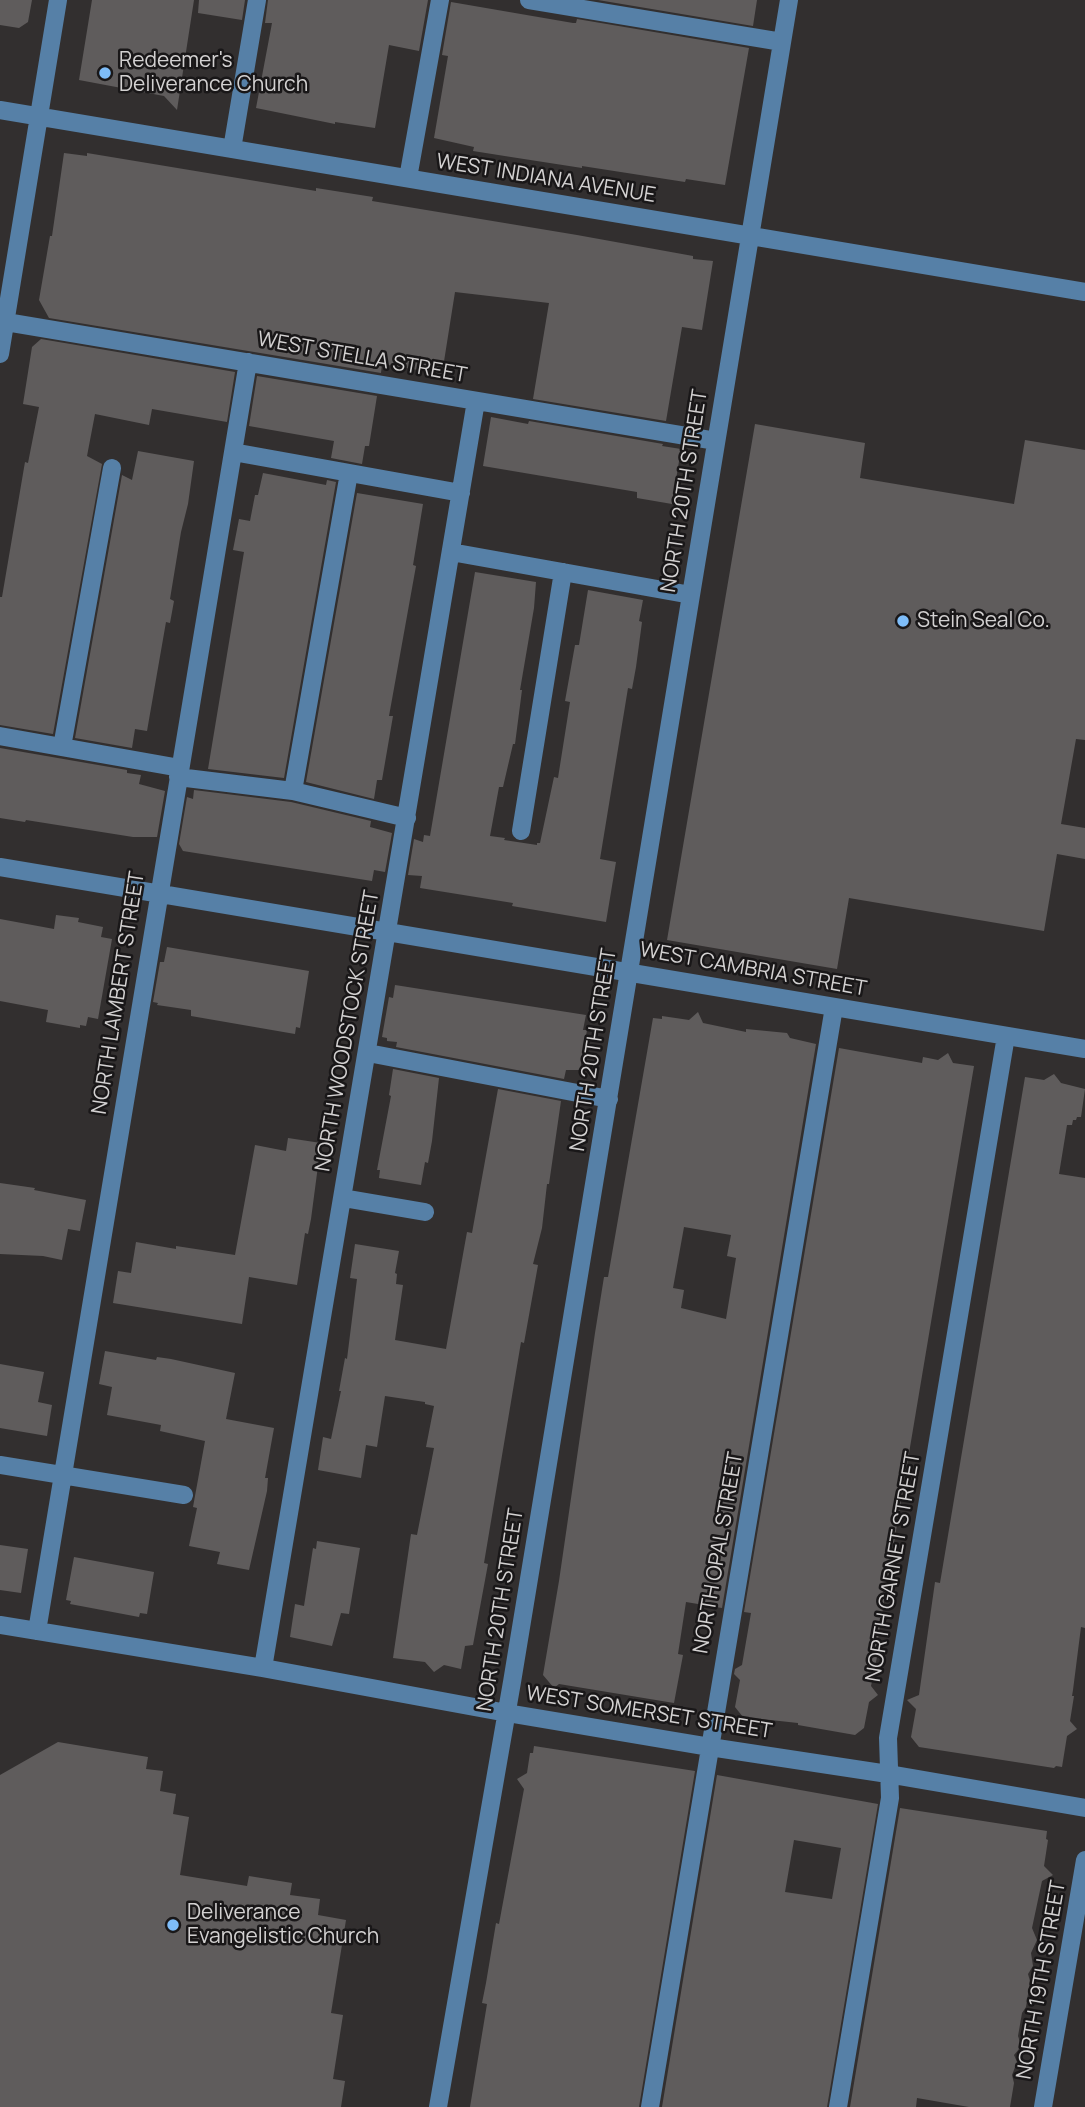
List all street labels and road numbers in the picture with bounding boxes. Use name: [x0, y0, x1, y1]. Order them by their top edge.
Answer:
street label: WEST INDIANA AVENUE: [435, 149, 657, 209]
street label: WEST STELLA STREET: [255, 327, 469, 389]
street label: NORTH 20TH STREET: [657, 388, 713, 594]
street label: NORTH LAMBERT STREET: [87, 870, 151, 1116]
street label: NORTH WOODSTOCK STREET: [311, 888, 385, 1174]
street label: WEST CAMBRIA STREET: [638, 938, 868, 1002]
street label: NORTH 20TH STREET: [566, 947, 622, 1153]
street label: NORTH OPAL STREET: [689, 1450, 749, 1656]
street label: NORTH GARNET STREET: [861, 1450, 927, 1684]
street label: NORTH 20TH STREET: [473, 1507, 529, 1713]
street label: WEST SOMERSET STREET: [524, 1681, 774, 1745]
street label: NORTH 19TH STREET: [1012, 1879, 1072, 2081]

